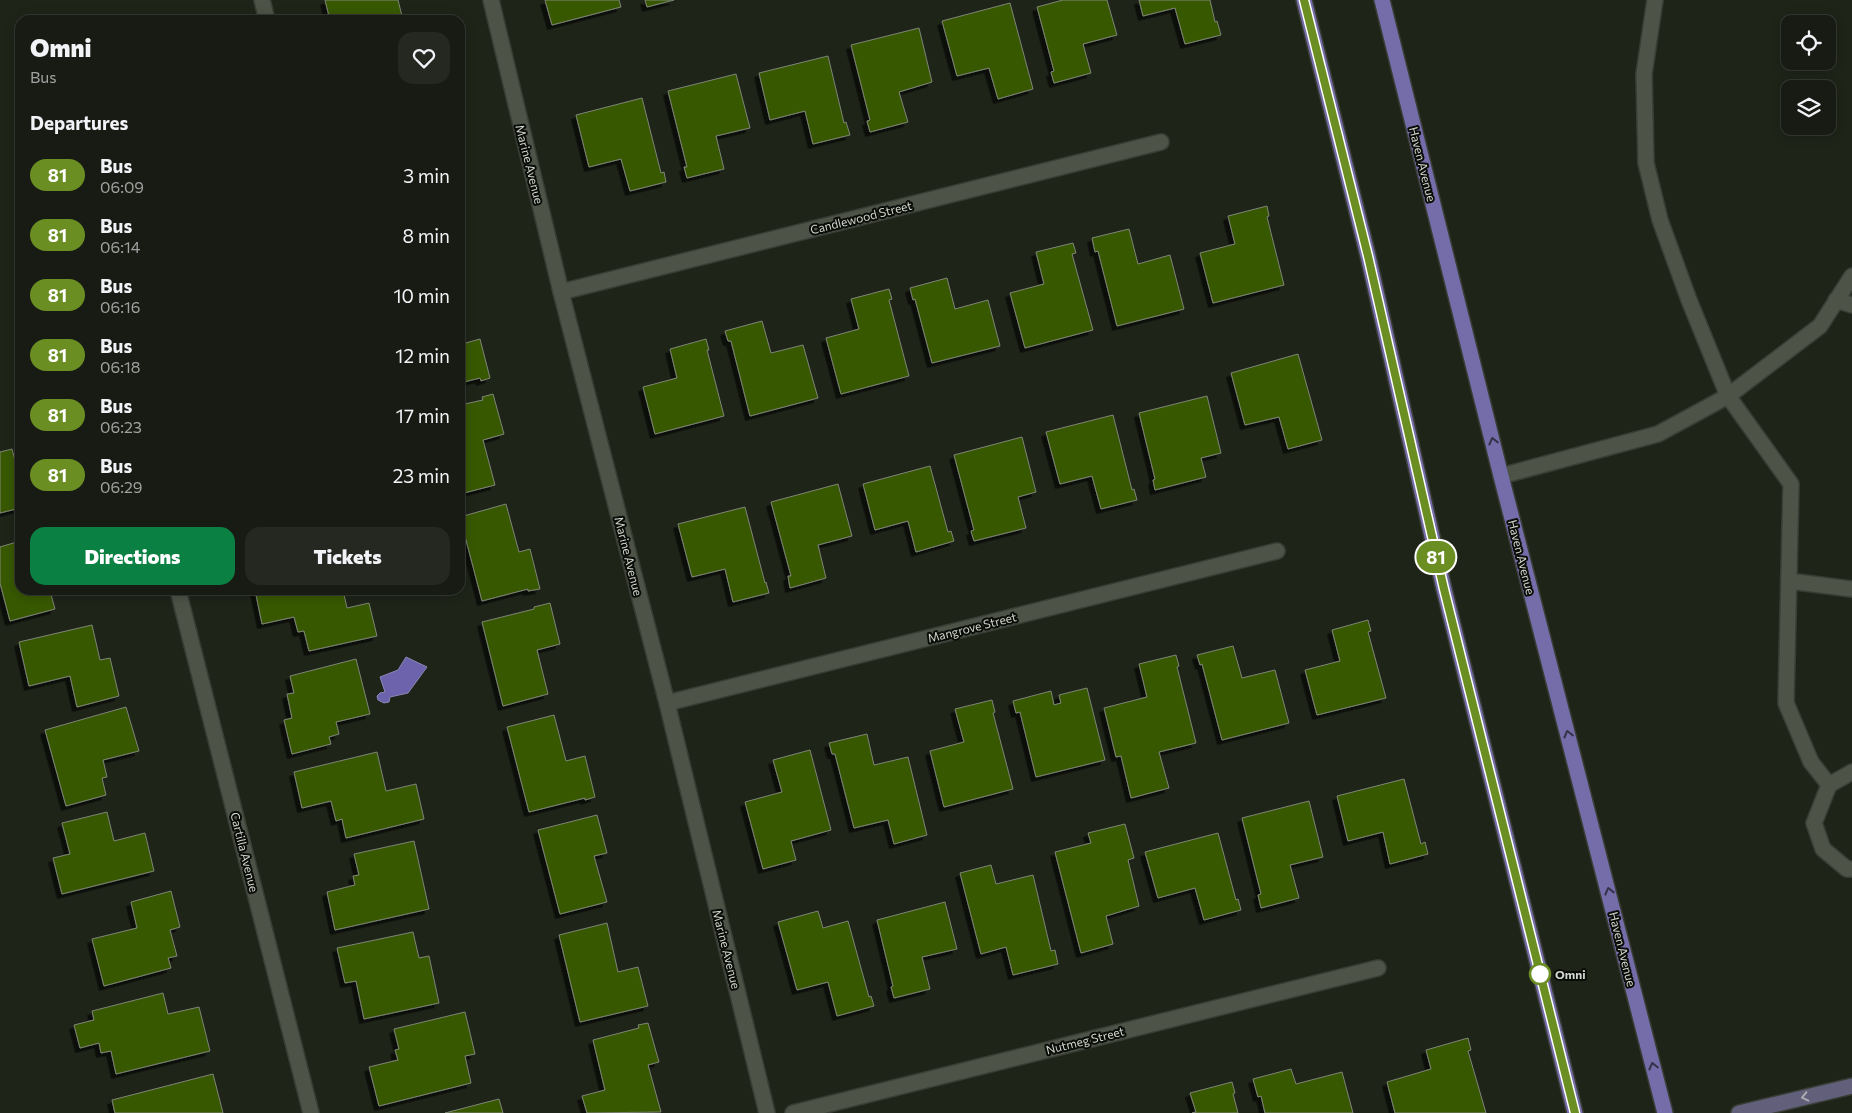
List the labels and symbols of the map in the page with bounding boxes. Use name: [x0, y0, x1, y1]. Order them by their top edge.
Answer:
street label: Marine Avenue: [513, 123, 547, 205]
street label: Haven Avenue: [1407, 125, 1439, 203]
street label: Candlewood Street: [809, 198, 913, 236]
one-way arrow: [1488, 437, 1499, 446]
street label: Marine Avenue: [612, 515, 646, 597]
street label: Haven Avenue: [1506, 518, 1538, 596]
line badge: 81: [1414, 541, 1458, 573]
street label: Mangrove Street: [926, 609, 1018, 645]
one-way arrow: [1563, 730, 1574, 738]
street label: Cartilla Avenue: [228, 811, 262, 893]
one-way arrow: [1604, 888, 1614, 896]
street label: Marine Avenue: [710, 908, 744, 990]
street label: Haven Avenue: [1607, 910, 1639, 988]
marker: Omni: [1529, 963, 1551, 985]
place label: Omni: [1555, 967, 1586, 981]
street label: Nutmeg Street: [1044, 1023, 1126, 1056]
one-way arrow: [1649, 1062, 1659, 1070]
one-way arrow: [1800, 1091, 1809, 1102]

